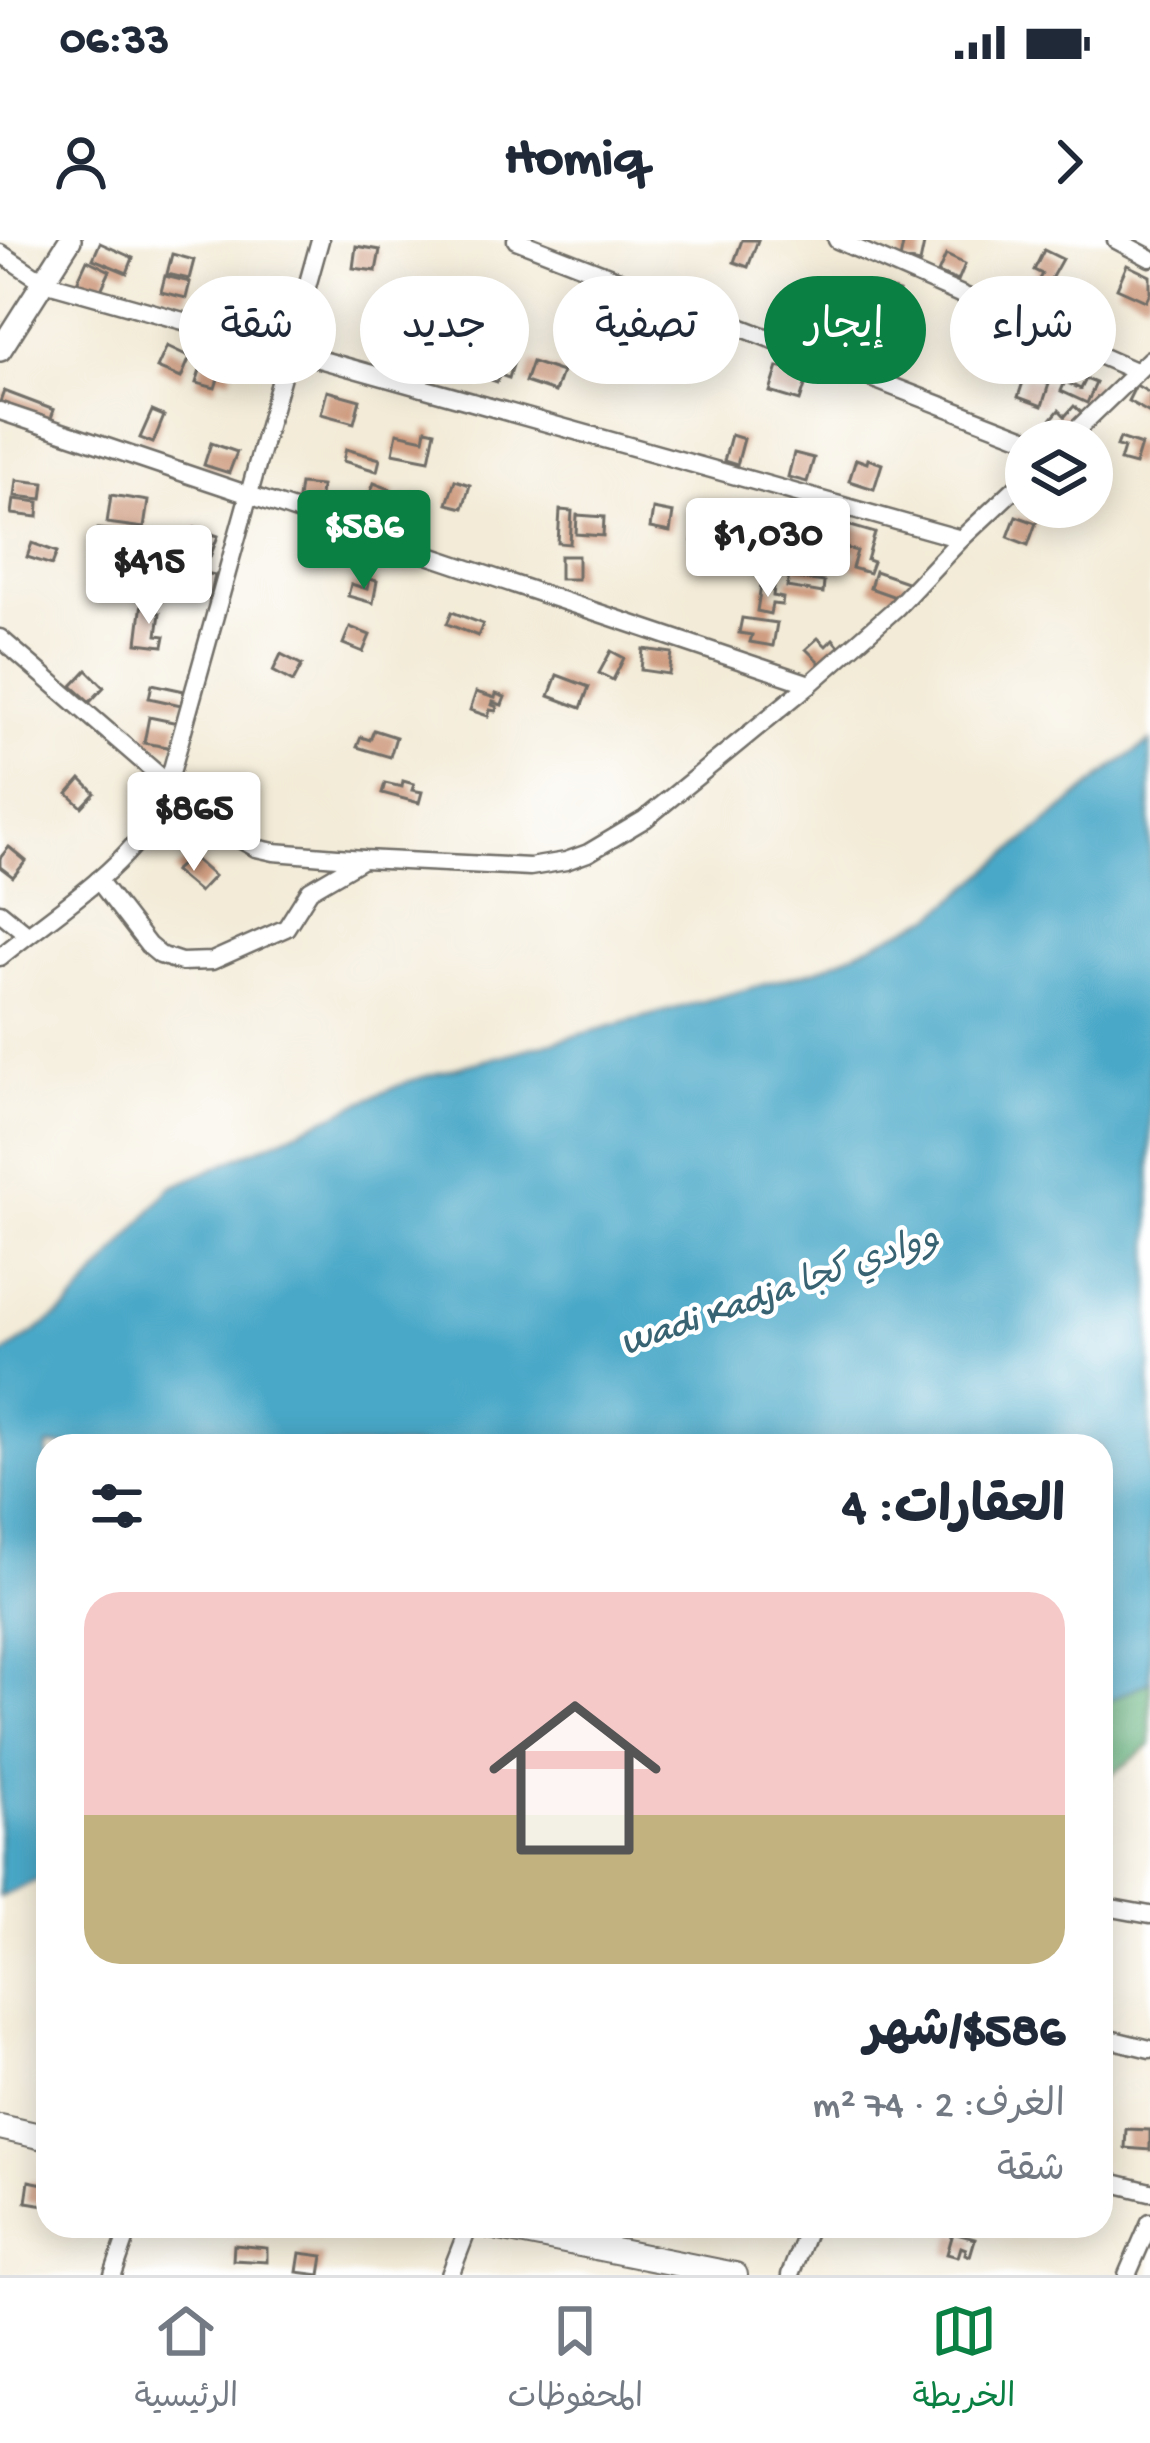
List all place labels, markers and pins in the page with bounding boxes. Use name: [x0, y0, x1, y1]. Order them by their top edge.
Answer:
pin: $586: [293, 490, 435, 592]
pin: $1,030: [670, 498, 866, 600]
pin: $415: [78, 525, 220, 627]
pin: $865: [123, 772, 265, 874]

